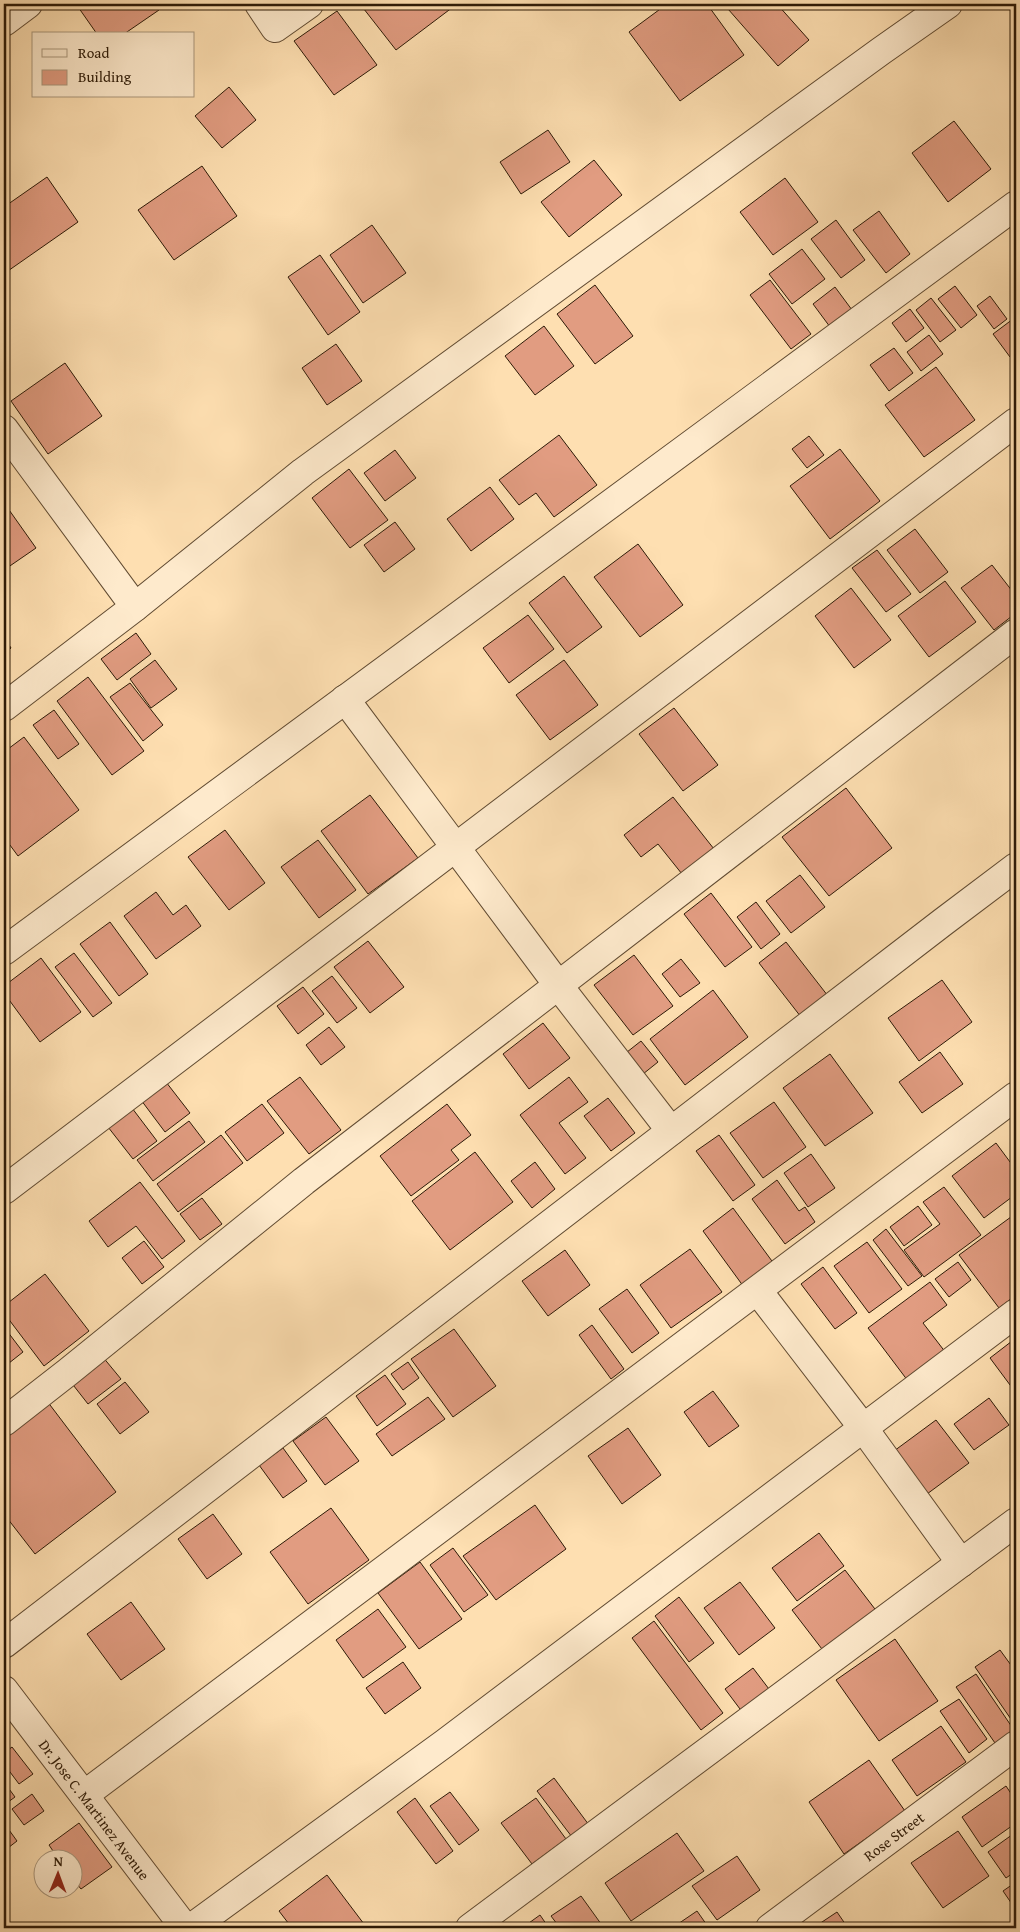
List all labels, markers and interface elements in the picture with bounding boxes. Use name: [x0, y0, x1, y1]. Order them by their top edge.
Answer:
legend: [32, 32, 195, 98]
text: Road: [78, 42, 109, 63]
text: Building: [78, 66, 132, 87]
street label: Dr. Jose C. Martinez Avenue: [34, 1735, 155, 1884]
street label: Rose Street: [859, 1806, 929, 1866]
north arrow: [32, 1850, 82, 1900]
text: N: [53, 1851, 64, 1871]

